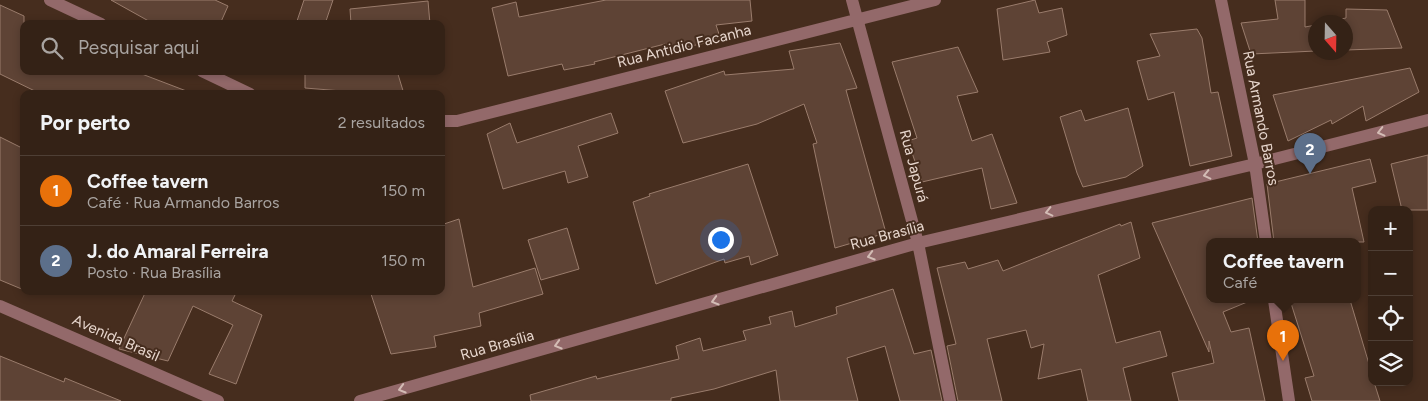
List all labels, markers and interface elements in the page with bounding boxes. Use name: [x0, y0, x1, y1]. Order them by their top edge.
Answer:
north arrow: [1308, 15, 1353, 60]
search box: [20, 20, 445, 75]
street label: Rua Antidio Facanha: [615, 21, 753, 71]
icon: search: [38, 34, 66, 62]
text: Pesquisar aqui: [78, 36, 199, 59]
street label: Rua Armando Barros: [1239, 49, 1283, 187]
text: Por perto: [40, 110, 130, 135]
text: 2 resultados: [338, 113, 425, 132]
one-way arrow: [1376, 126, 1385, 137]
street label: Rua Japurá: [896, 128, 932, 204]
pin: 2: [1294, 133, 1326, 174]
one-way arrow: [1203, 169, 1212, 180]
text: Coffee tavern: [87, 170, 208, 193]
text: 1: [53, 181, 59, 200]
text: 150 m: [381, 181, 425, 200]
text: Café · Rua Armando Barros: [87, 193, 279, 212]
one-way arrow: [1045, 206, 1054, 217]
map controls: [1368, 206, 1413, 386]
button: +: [1368, 206, 1413, 251]
street label: Rua Brasília: [848, 216, 926, 254]
your location: [708, 227, 734, 253]
popup: [1206, 238, 1361, 303]
text: J. do Amaral Ferreira: [87, 240, 269, 263]
text: Coffee tavern: [1223, 250, 1344, 273]
text: 2: [51, 251, 61, 270]
text: 150 m: [381, 251, 425, 270]
one-way arrow: [867, 251, 876, 261]
button: −: [1368, 251, 1413, 296]
text: Posto · Rua Brasília: [87, 263, 221, 282]
text: Café: [1223, 273, 1257, 292]
one-way arrow: [711, 295, 719, 305]
button: locate: [1368, 296, 1413, 341]
street label: Avenida Brasil: [70, 311, 162, 365]
pin: 1: [1267, 320, 1299, 361]
street label: Rua Brasília: [458, 326, 536, 364]
one-way arrow: [554, 339, 563, 350]
button: layers: [1368, 341, 1413, 386]
one-way arrow: [398, 384, 406, 394]

